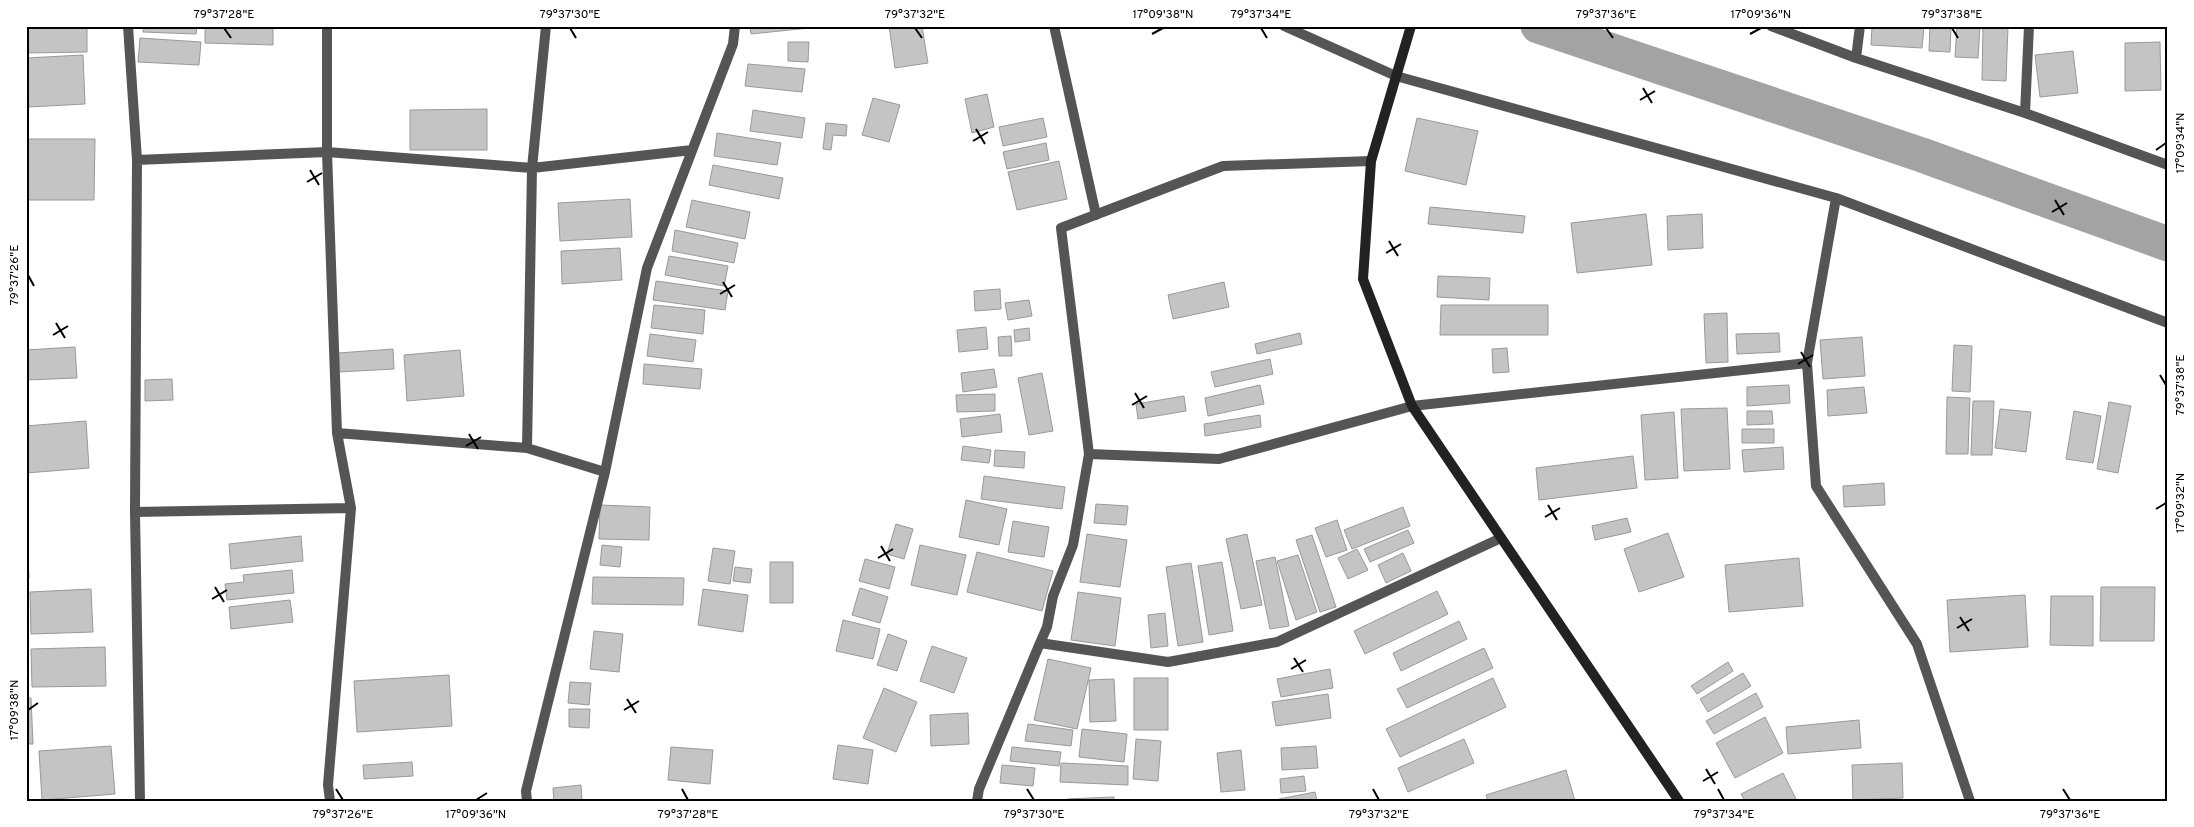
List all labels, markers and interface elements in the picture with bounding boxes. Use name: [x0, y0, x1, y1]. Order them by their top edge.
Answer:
text: 79°37'28"E: [194, 7, 254, 23]
text: 79°37'30"E: [539, 7, 601, 23]
text: 79°37'32"E: [885, 7, 945, 23]
text: 17°09'38"N: [1133, 7, 1193, 23]
text: 79°37'34"E: [1231, 7, 1291, 23]
text: 79°37'36"E: [1576, 7, 1636, 23]
text: 17°09'36"N: [1731, 7, 1791, 23]
text: 79°37'38"E: [1922, 7, 1982, 23]
text: 17°09'34"N: [2173, 112, 2189, 174]
text: 79°37'26"E: [7, 245, 23, 305]
text: 79°37'38"E: [2173, 355, 2189, 415]
text: 17°09'32"N: [2173, 473, 2189, 533]
text: 17°09'38"N: [7, 680, 23, 740]
text: 79°37'26"E: [313, 807, 373, 823]
text: 17°09'36"N: [446, 807, 506, 823]
text: 79°37'28"E: [658, 807, 718, 823]
text: 79°37'30"E: [1003, 807, 1065, 823]
text: 79°37'32"E: [1349, 807, 1409, 823]
text: 79°37'34"E: [1694, 807, 1754, 823]
text: 79°37'36"E: [2040, 807, 2100, 823]

